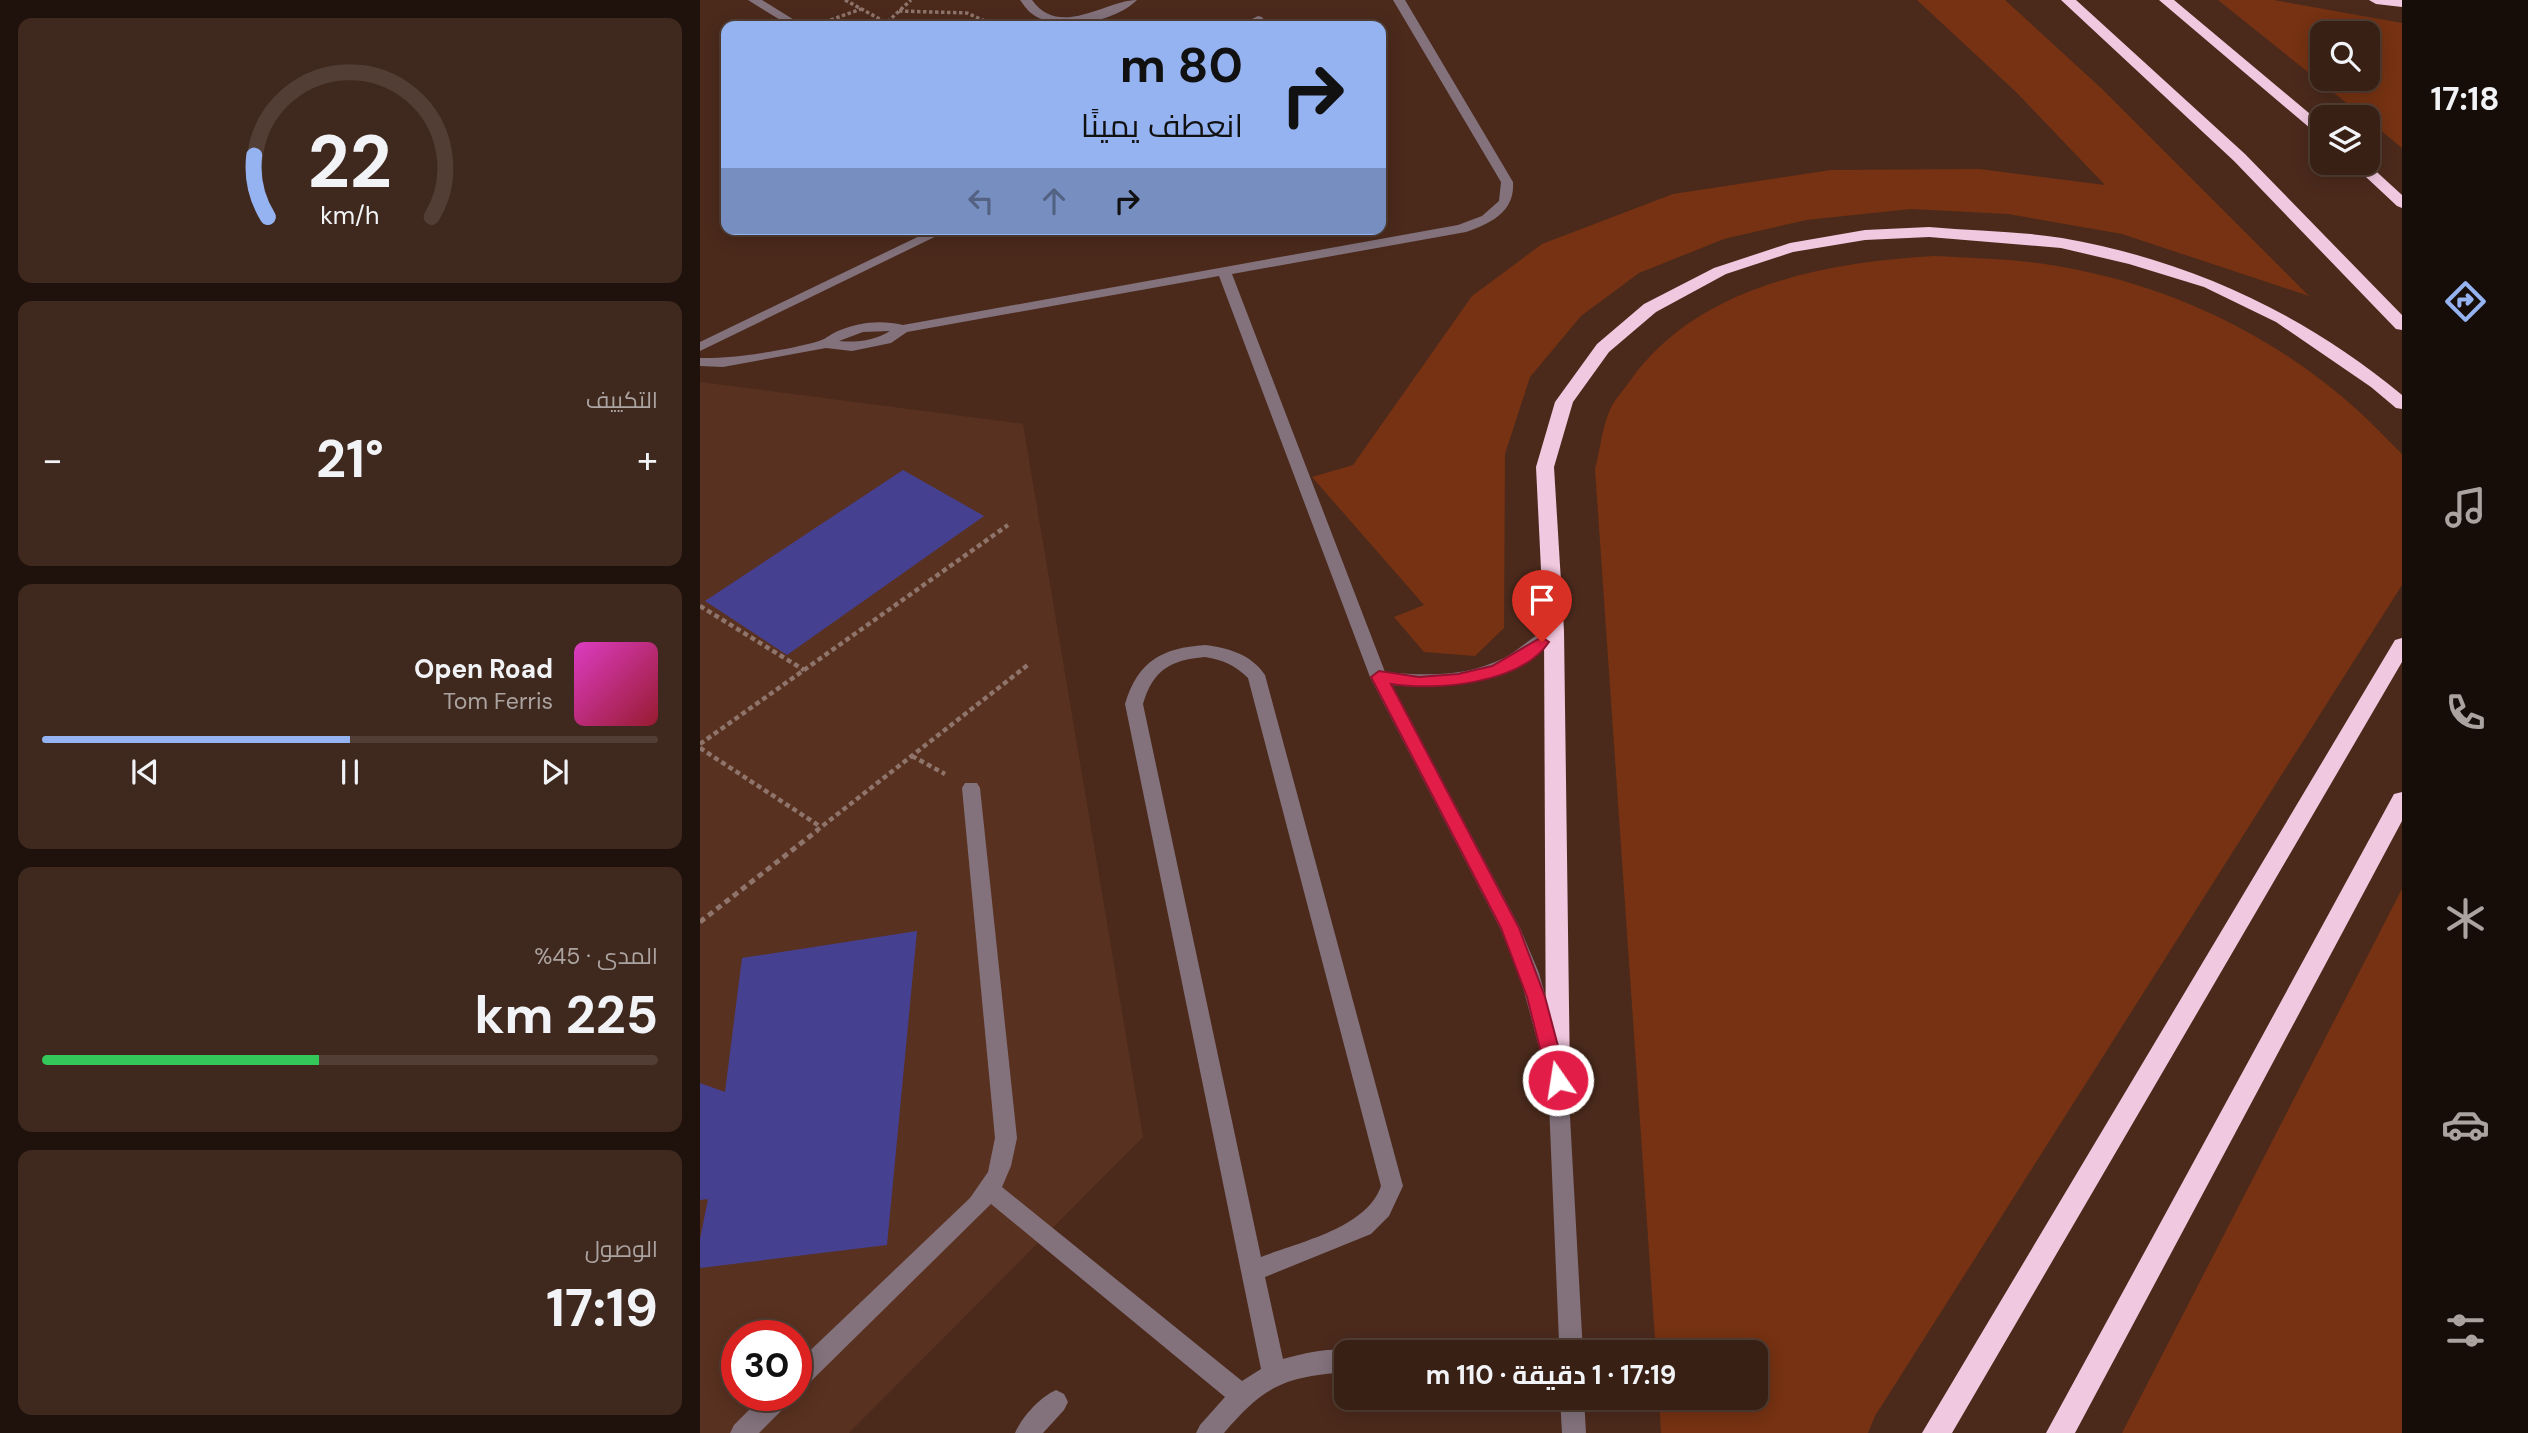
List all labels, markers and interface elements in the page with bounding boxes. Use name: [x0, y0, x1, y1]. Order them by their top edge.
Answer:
map controls: [2310, 21, 2380, 175]
button: search: [2310, 21, 2380, 91]
text: 80 m: [1120, 33, 1243, 97]
icon: right: [1267, 49, 1358, 140]
text: 17:18: [2431, 78, 2499, 120]
text: انعطف يمينًا: [1081, 105, 1243, 147]
button: layers: [2310, 105, 2380, 175]
text: 22: [308, 115, 392, 210]
icon: left: [962, 182, 1000, 220]
icon: ahead: [1035, 182, 1073, 220]
icon: right: [1108, 182, 1146, 220]
text: km/h: [320, 198, 380, 231]
icon: directions: [2441, 277, 2490, 326]
text: التكييف: [586, 385, 658, 415]
text: 21°: [316, 425, 384, 493]
text: −: [42, 435, 63, 485]
text: +: [637, 435, 658, 485]
icon: music: [2441, 483, 2490, 532]
pin: [1512, 570, 1572, 642]
icon: arrive: [1523, 581, 1561, 619]
text: Open Road: [414, 652, 553, 686]
text: Tom Ferris: [443, 686, 553, 716]
icon: phone: [2441, 688, 2490, 737]
icon: previous: [126, 753, 164, 791]
icon: pause: [331, 753, 369, 791]
icon: next: [536, 753, 574, 791]
icon: climate: [2441, 894, 2490, 943]
text: المدى · 45%: [534, 941, 658, 971]
text: 225 km: [474, 981, 658, 1049]
position arrow: [1521, 1043, 1595, 1117]
icon: car: [2441, 1100, 2490, 1149]
text: الوصول: [585, 1234, 658, 1264]
text: 17:19: [546, 1274, 658, 1342]
icon: filters: [2441, 1306, 2490, 1355]
speed limit sign: 30: [721, 1320, 812, 1411]
text: 17:19 · 1 دقيقة · 110 m: [1426, 1358, 1676, 1392]

